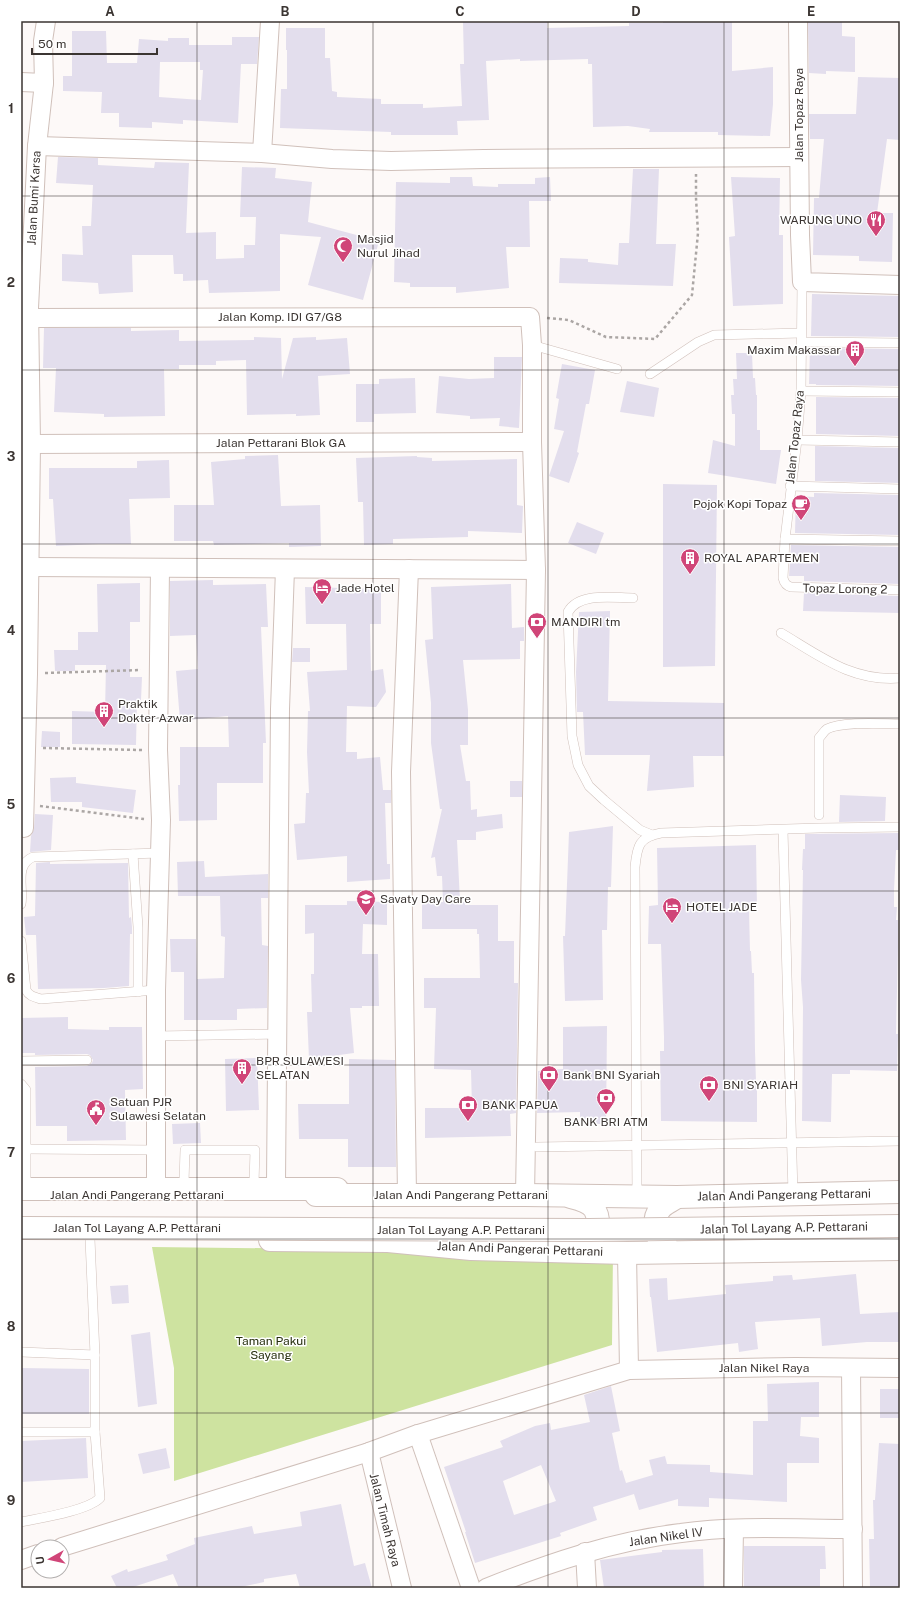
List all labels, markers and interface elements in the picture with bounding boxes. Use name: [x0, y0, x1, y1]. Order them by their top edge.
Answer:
text: A: [105, 4, 115, 19]
text: B: [281, 4, 290, 19]
text: C: [455, 4, 465, 19]
text: D: [631, 4, 641, 19]
text: E: [807, 4, 815, 19]
scale bar: [32, 30, 157, 56]
text: 50 m: [38, 37, 66, 51]
street label: Jalan Topaz Raya: [792, 68, 806, 162]
text: 1: [8, 101, 14, 116]
street label: Jalan Bumi Karsa: [25, 150, 43, 246]
restaurant icon: WARUNG UNO: [865, 209, 887, 237]
place label: WARUNG UNO: [780, 213, 862, 227]
place label: Masjid Nurul Jihad: [357, 232, 420, 260]
mosque icon: Masjid Nurul Jihad: [332, 235, 354, 263]
text: 2: [7, 275, 15, 290]
street label: Jalan Komp. IDI G7/G8: [218, 310, 342, 324]
building icon: Maxim Makassar: [844, 339, 866, 367]
place label: Maxim Makassar: [747, 343, 841, 357]
street label: Jalan Topaz Raya: [783, 389, 807, 485]
street label: Jalan Pettarani Blok GA: [216, 436, 346, 450]
text: 3: [7, 449, 16, 464]
cafe icon: Pojok Kopi Topaz: [790, 493, 812, 521]
place label: Pojok Kopi Topaz: [693, 497, 787, 511]
building icon: ROYAL APARTEMEN: [679, 547, 701, 575]
place label: ROYAL APARTEMEN: [704, 551, 819, 565]
hotel icon: Jade Hotel: [311, 577, 333, 605]
place label: Jade Hotel: [336, 581, 395, 595]
street label: Topaz Lorong 2: [803, 581, 887, 597]
bank icon: MANDIRI tm: [526, 611, 548, 639]
place label: MANDIRI tm: [551, 615, 620, 629]
text: 4: [7, 623, 16, 638]
place label: Praktik Dokter Azwar: [118, 697, 194, 725]
building icon: Praktik Dokter Azwar: [93, 700, 115, 728]
text: 5: [7, 797, 16, 812]
school or university icon: Savaty Day Care: [355, 888, 377, 916]
place label: Savaty Day Care: [380, 892, 471, 906]
hotel icon: HOTEL JADE: [661, 896, 683, 924]
place label: HOTEL JADE: [686, 900, 757, 914]
text: 6: [7, 971, 16, 986]
place label: BPR SULAWESI SELATAN: [256, 1054, 344, 1082]
building icon: BPR SULAWESI SELATAN: [231, 1057, 253, 1085]
bank icon: Bank BNI Syariah: [538, 1064, 560, 1092]
place label: Bank BNI Syariah: [563, 1068, 660, 1082]
bank icon: BNI SYARIAH: [698, 1074, 720, 1102]
place label: BNI SYARIAH: [723, 1078, 798, 1092]
bank icon: BANK BRI ATM: [595, 1087, 617, 1115]
bank icon: BANK PAPUA: [457, 1094, 479, 1122]
place label: Satuan PJR Sulawesi Selatan: [110, 1095, 206, 1123]
public building icon: Satuan PJR Sulawesi Selatan: [85, 1098, 107, 1126]
place label: BANK PAPUA: [482, 1098, 559, 1112]
place label: BANK BRI ATM: [564, 1115, 648, 1129]
text: 7: [7, 1145, 15, 1160]
street label: Jalan Andi Pangerang Pettarani: [697, 1186, 871, 1204]
street label: Jalan Andi Pangerang Pettarani: [50, 1188, 224, 1202]
street label: Jalan Andi Pangerang Pettarani: [374, 1188, 548, 1202]
street label: Jalan Tol Layang A.P. Pettarani: [700, 1220, 868, 1236]
street label: Jalan Tol Layang A.P. Pettarani: [53, 1221, 221, 1235]
street label: Jalan Tol Layang A.P. Pettarani: [377, 1223, 545, 1237]
street label: Jalan Andi Pangeran Pettarani: [437, 1239, 603, 1259]
text: 8: [7, 1319, 16, 1334]
park label: Taman Pakui Sayang: [236, 1334, 306, 1362]
street label: Jalan Nikel Raya: [719, 1361, 809, 1375]
street label: Jalan Timah Raya: [367, 1472, 403, 1568]
text: 9: [7, 1493, 15, 1508]
street label: Jalan Nikel IV: [628, 1525, 704, 1549]
north arrow: [30, 1539, 70, 1579]
text: U: [34, 1556, 47, 1565]

